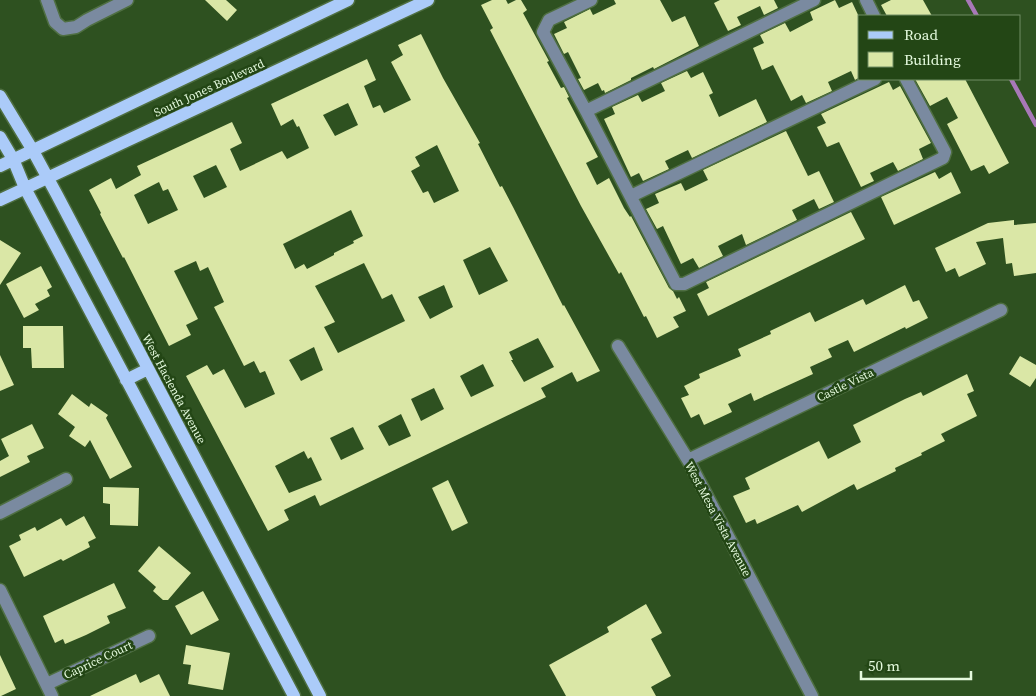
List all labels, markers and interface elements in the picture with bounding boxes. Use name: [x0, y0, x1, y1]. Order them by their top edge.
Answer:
legend: [858, 15, 1021, 80]
text: Road: [904, 24, 938, 45]
text: Building: [904, 49, 961, 70]
street label: South Jones Boulevard: [151, 55, 267, 121]
street label: West Hacienda Avenue: [138, 331, 210, 447]
street label: Castle Vista: [814, 364, 877, 406]
street label: West Mesa Vista Avenue: [681, 459, 755, 579]
street label: Caprice Court: [61, 637, 135, 683]
scale bar: [861, 648, 971, 680]
text: 50 m: [868, 655, 900, 676]

